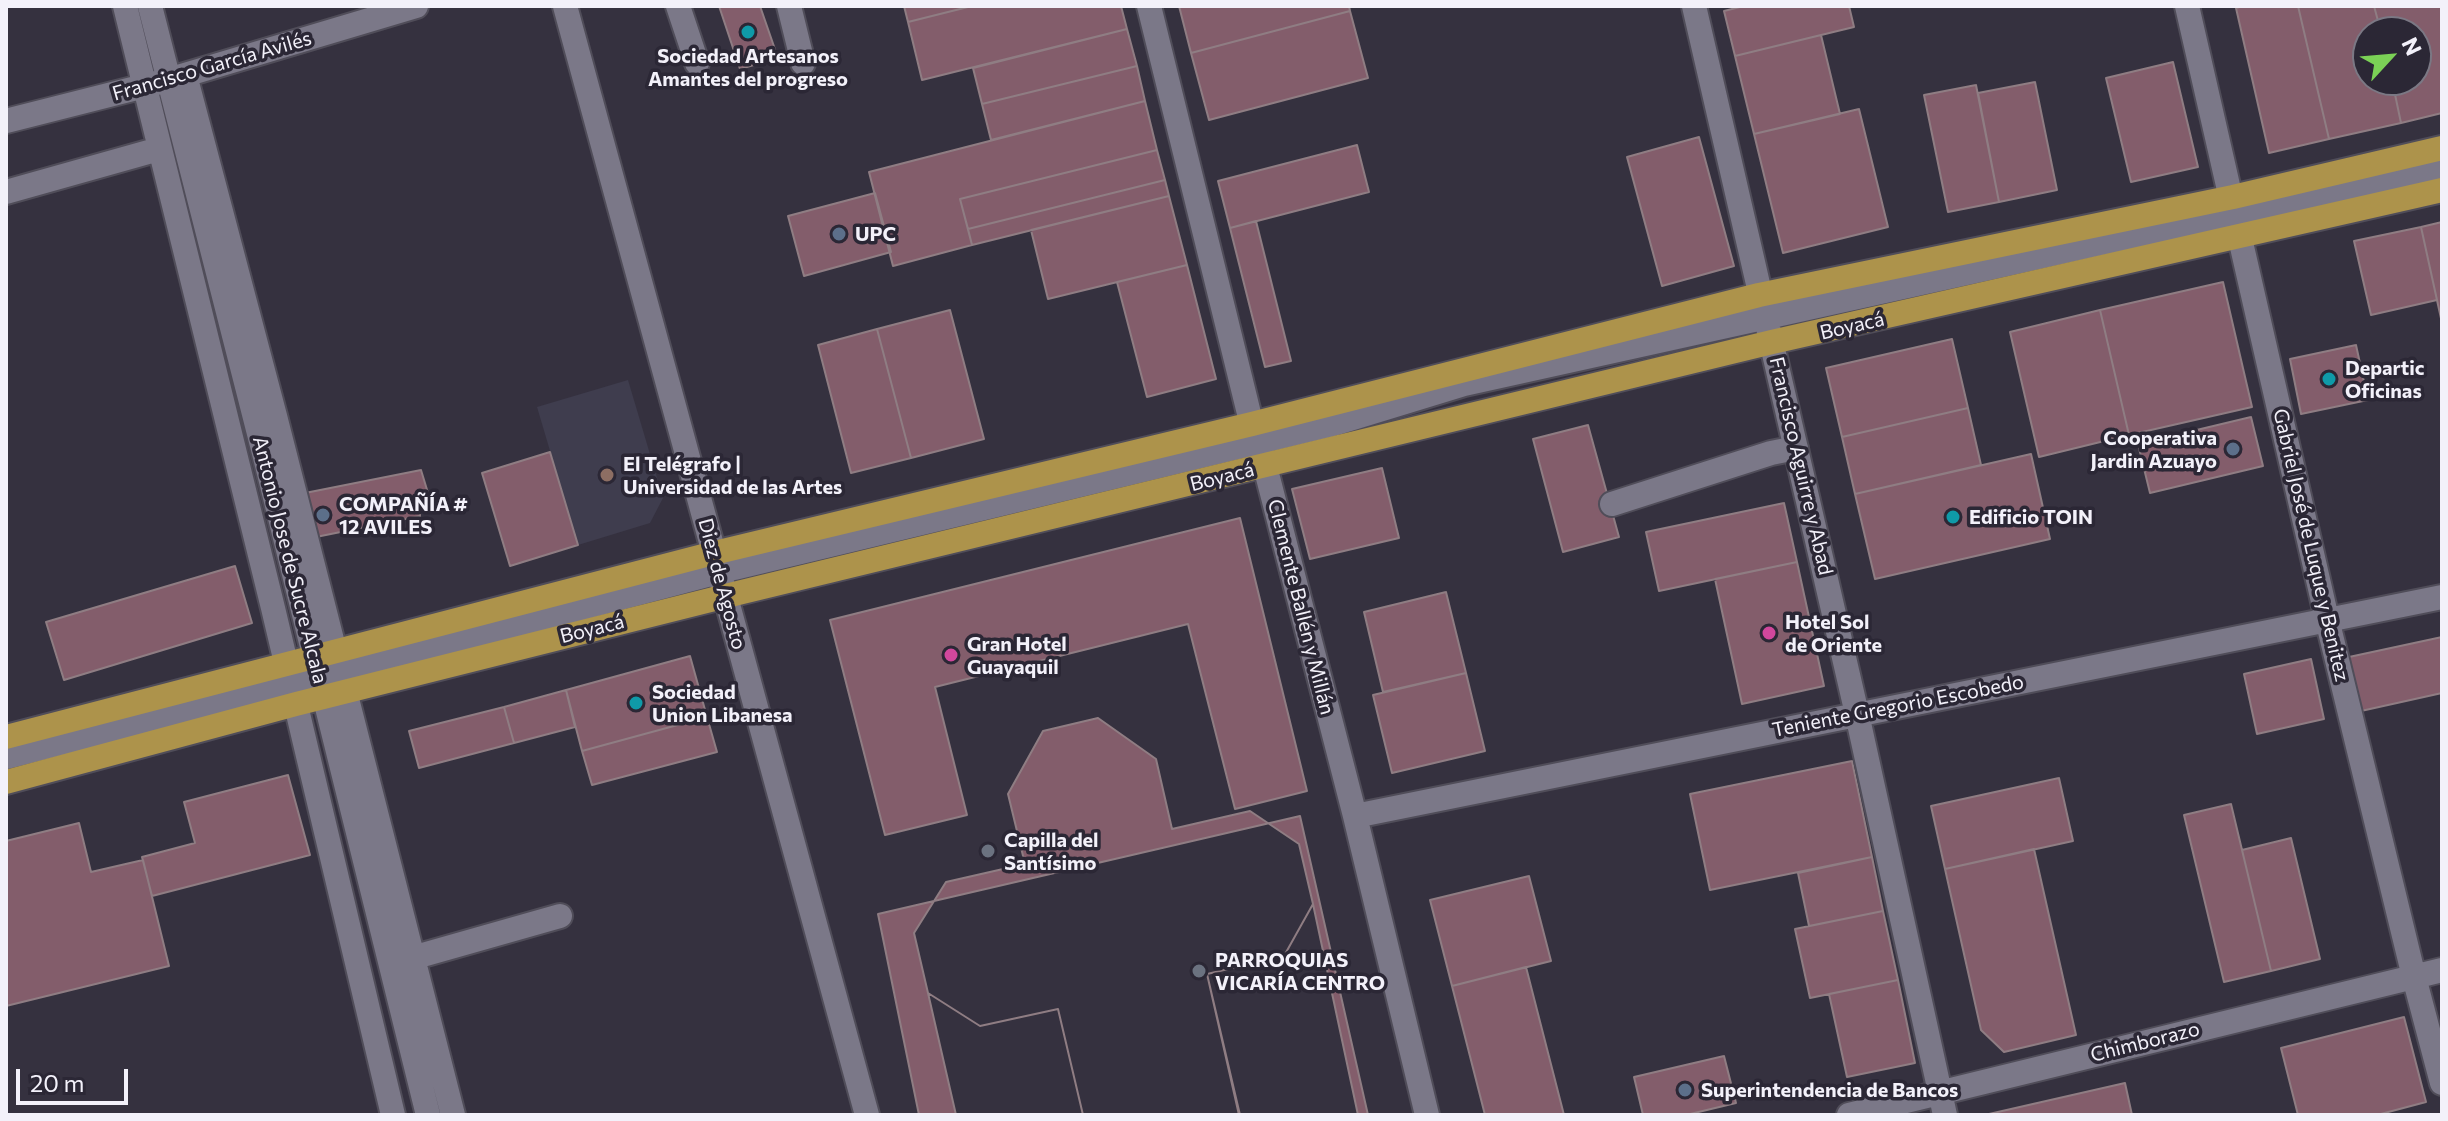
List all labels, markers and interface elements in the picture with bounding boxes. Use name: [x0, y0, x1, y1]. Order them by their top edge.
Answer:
north arrow: [2352, 16, 2432, 96]
marker: Sociedad Artesanos Amantes del progreso: [739, 23, 757, 41]
street label: Francisco García Avilés: [110, 26, 314, 106]
text: N: [2396, 33, 2428, 59]
place label: Sociedad Artesanos Amantes del progreso: [648, 44, 848, 91]
place label: UPC: [855, 222, 896, 246]
marker: UPC: [830, 225, 848, 243]
street label: Boyacá: [1817, 307, 1887, 345]
street label: Francisco Aguirre y Abad: [1764, 355, 1838, 577]
place label: Departic Oficinas: [2345, 356, 2425, 403]
marker: Departic Oficinas: [2320, 370, 2338, 388]
street label: Gabriel José de Luque y Benitez: [2268, 406, 2354, 684]
place label: Cooperativa Jardin Azuayo: [2091, 426, 2217, 473]
street label: Antonio Jose de Sucre Alcala: [248, 434, 332, 686]
marker: Cooperativa Jardin Azuayo: [2224, 440, 2242, 458]
place label: El Telégrafo | Universidad de las Artes: [623, 452, 842, 499]
street label: Boyacá: [1187, 457, 1257, 497]
marker: El Telégrafo | Universidad de las Artes: [598, 466, 616, 484]
place label: COMPAÑÍA # 12 AVILES: [339, 492, 468, 539]
street label: Clemente Ballén y Millán: [1263, 497, 1339, 717]
place label: Edificio TOIN: [1969, 505, 2093, 529]
marker: COMPAÑÍA # 12 AVILES: [314, 506, 332, 524]
marker: Edificio TOIN: [1944, 508, 1962, 526]
street label: Diez de Agosto: [693, 516, 751, 652]
street label: Boyacá: [557, 609, 627, 649]
place label: Hotel Sol de Oriente: [1785, 610, 1882, 657]
marker: Hotel Sol de Oriente: [1760, 624, 1778, 642]
place label: Gran Hotel Guayaquil: [967, 632, 1067, 679]
marker: Gran Hotel Guayaquil: [942, 646, 960, 664]
street label: Teniente Gregorio Escobedo: [1770, 670, 2026, 742]
place label: Sociedad Union Libanesa: [652, 680, 793, 727]
marker: Sociedad Union Libanesa: [627, 694, 645, 712]
place label: Capilla del Santísimo: [1004, 828, 1099, 875]
marker: Capilla del Santísimo: [979, 842, 997, 860]
place label: PARROQUIAS VICARÍA CENTRO: [1215, 948, 1385, 995]
marker: PARROQUIAS VICARÍA CENTRO: [1190, 962, 1208, 980]
street label: Chimborazo: [2088, 1017, 2202, 1067]
scale bar: [20, 1053, 132, 1103]
text: 20 m: [30, 1068, 84, 1097]
place label: Superintendencia de Bancos: [1701, 1078, 1958, 1102]
marker: Superintendencia de Bancos: [1676, 1081, 1694, 1099]

